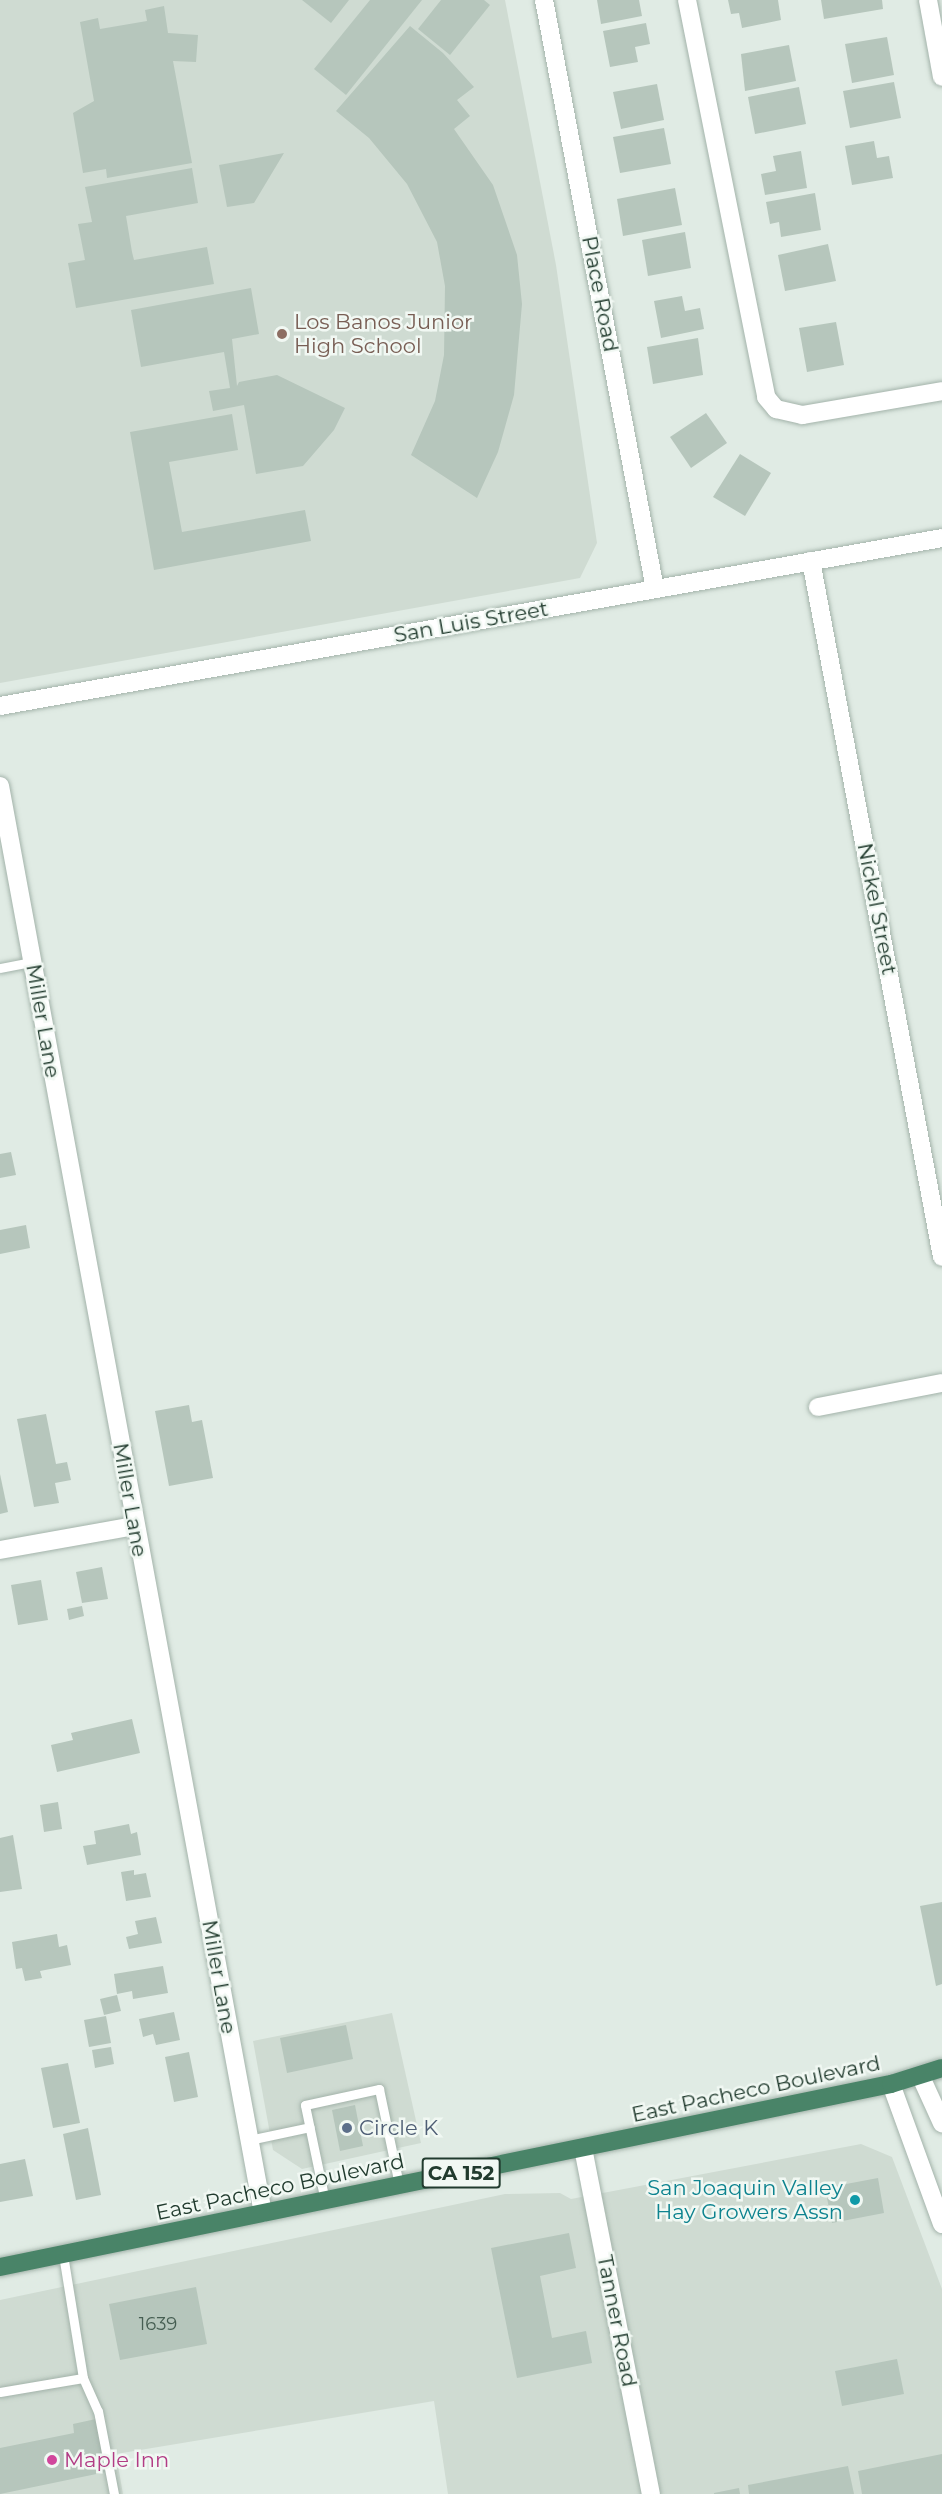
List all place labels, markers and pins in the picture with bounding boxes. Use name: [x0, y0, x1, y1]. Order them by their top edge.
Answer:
place label: Los Banos Junior High School: [294, 309, 473, 359]
marker: Los Banos Junior High School: [275, 327, 289, 341]
place label: Circle K: [359, 2115, 438, 2141]
marker: Circle K: [340, 2121, 354, 2135]
place label: San Joaquin Valley Hay Growers Assn: [647, 2175, 843, 2225]
marker: San Joaquin Valley Hay Growers Assn: [848, 2193, 862, 2207]
place label: Maple Inn: [64, 2447, 169, 2473]
marker: Maple Inn: [45, 2453, 59, 2467]

